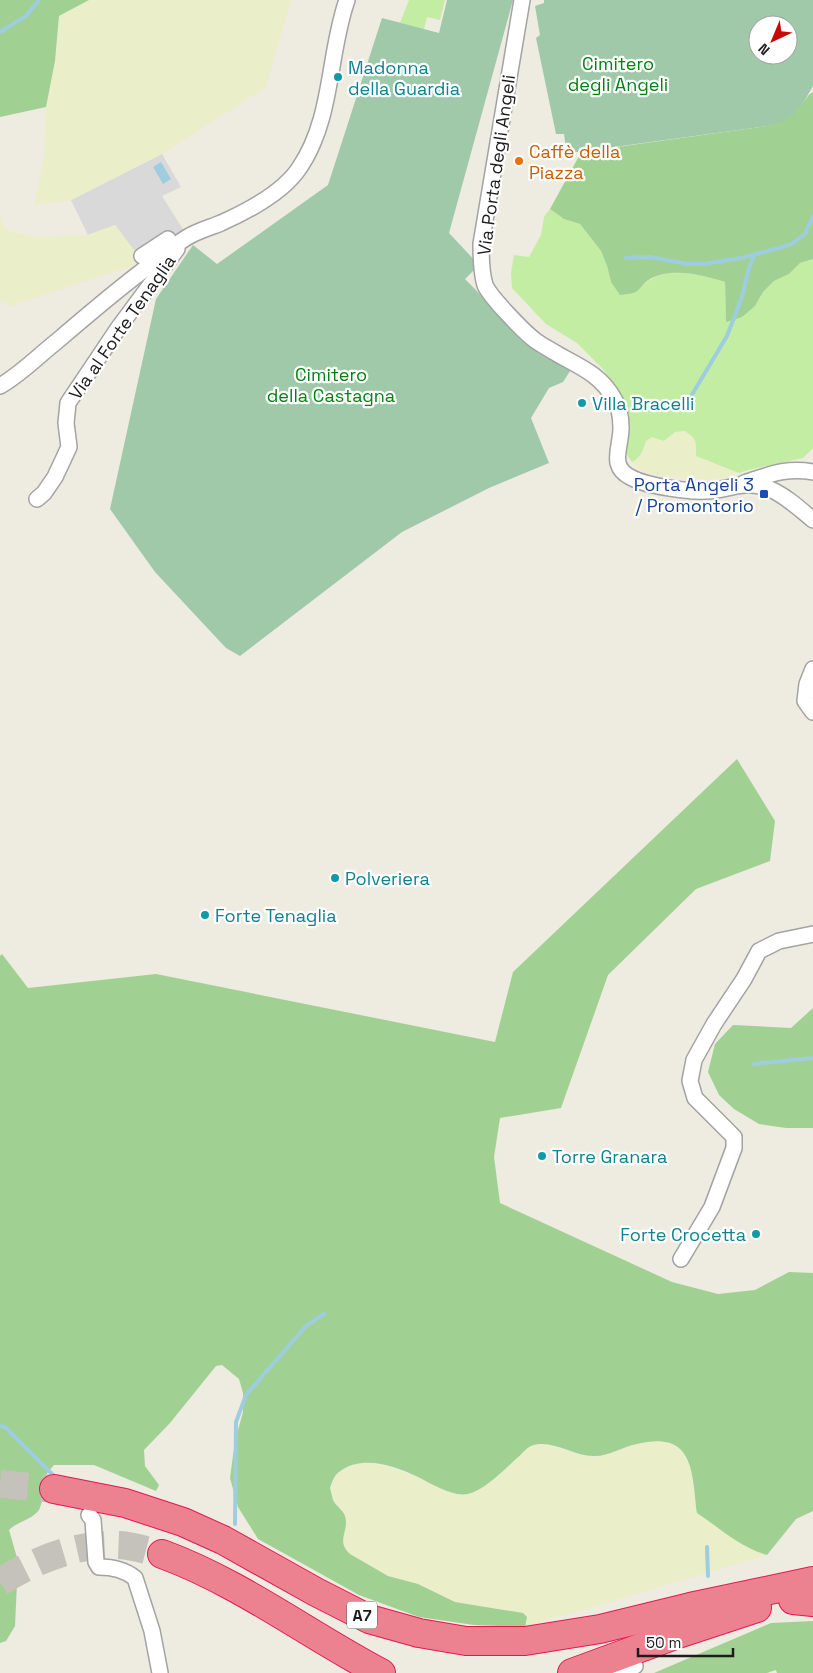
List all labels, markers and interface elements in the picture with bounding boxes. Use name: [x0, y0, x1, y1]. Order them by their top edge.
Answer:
north arrow: [748, 15, 798, 65]
text: N: [754, 40, 774, 59]
park label: Cimitero degli Angeli: [568, 52, 668, 96]
place label: Madonna della Guardia: [348, 56, 460, 100]
marker: Madonna della Guardia: [332, 71, 344, 83]
street label: Via Porta degli Angeli: [472, 73, 520, 257]
place label: Caffè della Piazza: [529, 140, 620, 184]
marker: Caffè della Piazza: [513, 155, 525, 167]
street label: Via al Forte Tenaglia: [63, 250, 181, 404]
park label: Cimitero della Castagna: [267, 363, 395, 407]
place label: Villa Bracelli: [592, 392, 694, 415]
marker: Villa Bracelli: [576, 397, 588, 409]
place label: Porta Angeli 3 / Promontorio: [634, 473, 754, 517]
marker: Porta Angeli 3 / Promontorio: [758, 488, 770, 500]
place label: Polveriera: [345, 867, 430, 890]
marker: Polveriera: [329, 872, 341, 884]
place label: Forte Tenaglia: [215, 904, 337, 927]
marker: Forte Tenaglia: [199, 909, 211, 921]
place label: Torre Granara: [552, 1145, 667, 1168]
marker: Torre Granara: [536, 1150, 548, 1162]
place label: Forte Crocetta: [620, 1223, 746, 1246]
marker: Forte Crocetta: [750, 1228, 762, 1240]
road number: A7: [347, 1602, 377, 1628]
scale bar: [638, 1626, 733, 1658]
text: 50 m: [646, 1633, 681, 1652]

